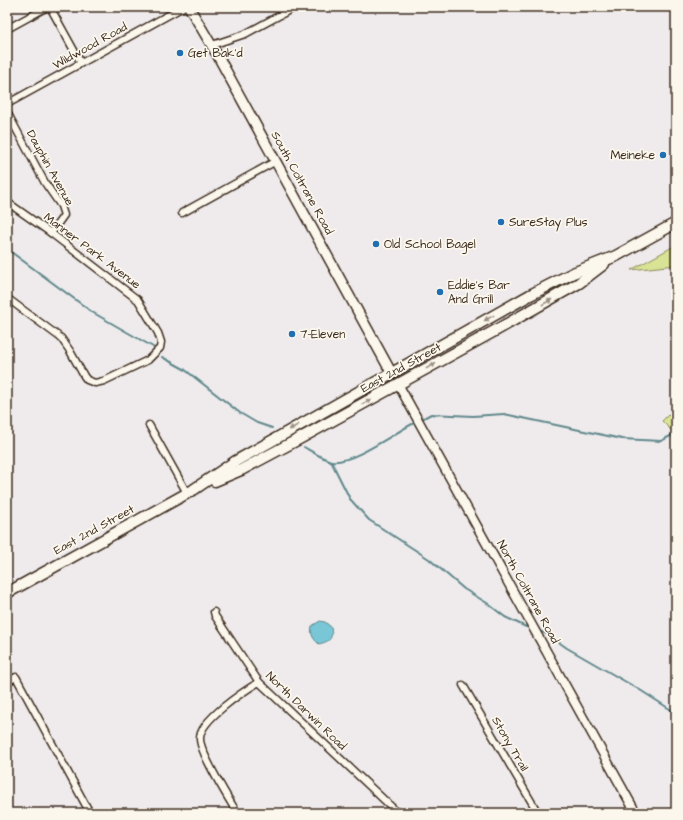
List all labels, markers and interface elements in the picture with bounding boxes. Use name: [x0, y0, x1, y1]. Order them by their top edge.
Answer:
street label: Wildwood Road: [50, 18, 130, 74]
place label: Get Bak'd: [188, 45, 243, 62]
marker: Get Bak'd: [175, 48, 185, 58]
street label: Dauphin Avenue: [22, 127, 78, 209]
street label: South Coltrane Road: [267, 128, 337, 238]
place label: Meineke: [610, 147, 656, 164]
marker: Meineke: [658, 150, 668, 160]
street label: Manner Park Avenue: [40, 209, 144, 293]
place label: SureStay Plus: [509, 214, 588, 232]
marker: SureStay Plus: [496, 217, 506, 227]
place label: Old School Bagel: [384, 236, 476, 254]
marker: Old School Bagel: [371, 239, 381, 249]
place label: Eddie's Bar And Grill: [448, 277, 510, 308]
marker: Eddie's Bar And Grill: [435, 287, 445, 297]
one-way arrow: [541, 298, 553, 305]
one-way arrow: [483, 314, 495, 321]
place label: 7-Eleven: [300, 326, 345, 343]
marker: 7-Eleven: [287, 329, 297, 339]
street label: East 2nd Street: [358, 339, 444, 397]
one-way arrow: [425, 363, 437, 369]
one-way arrow: [360, 398, 372, 405]
one-way arrow: [288, 424, 300, 431]
street label: East 2nd Street: [51, 501, 137, 559]
street label: North Coltrane Road: [492, 537, 564, 647]
street label: North Darwin Road: [262, 668, 350, 754]
street label: Stony Trail: [487, 714, 533, 775]

